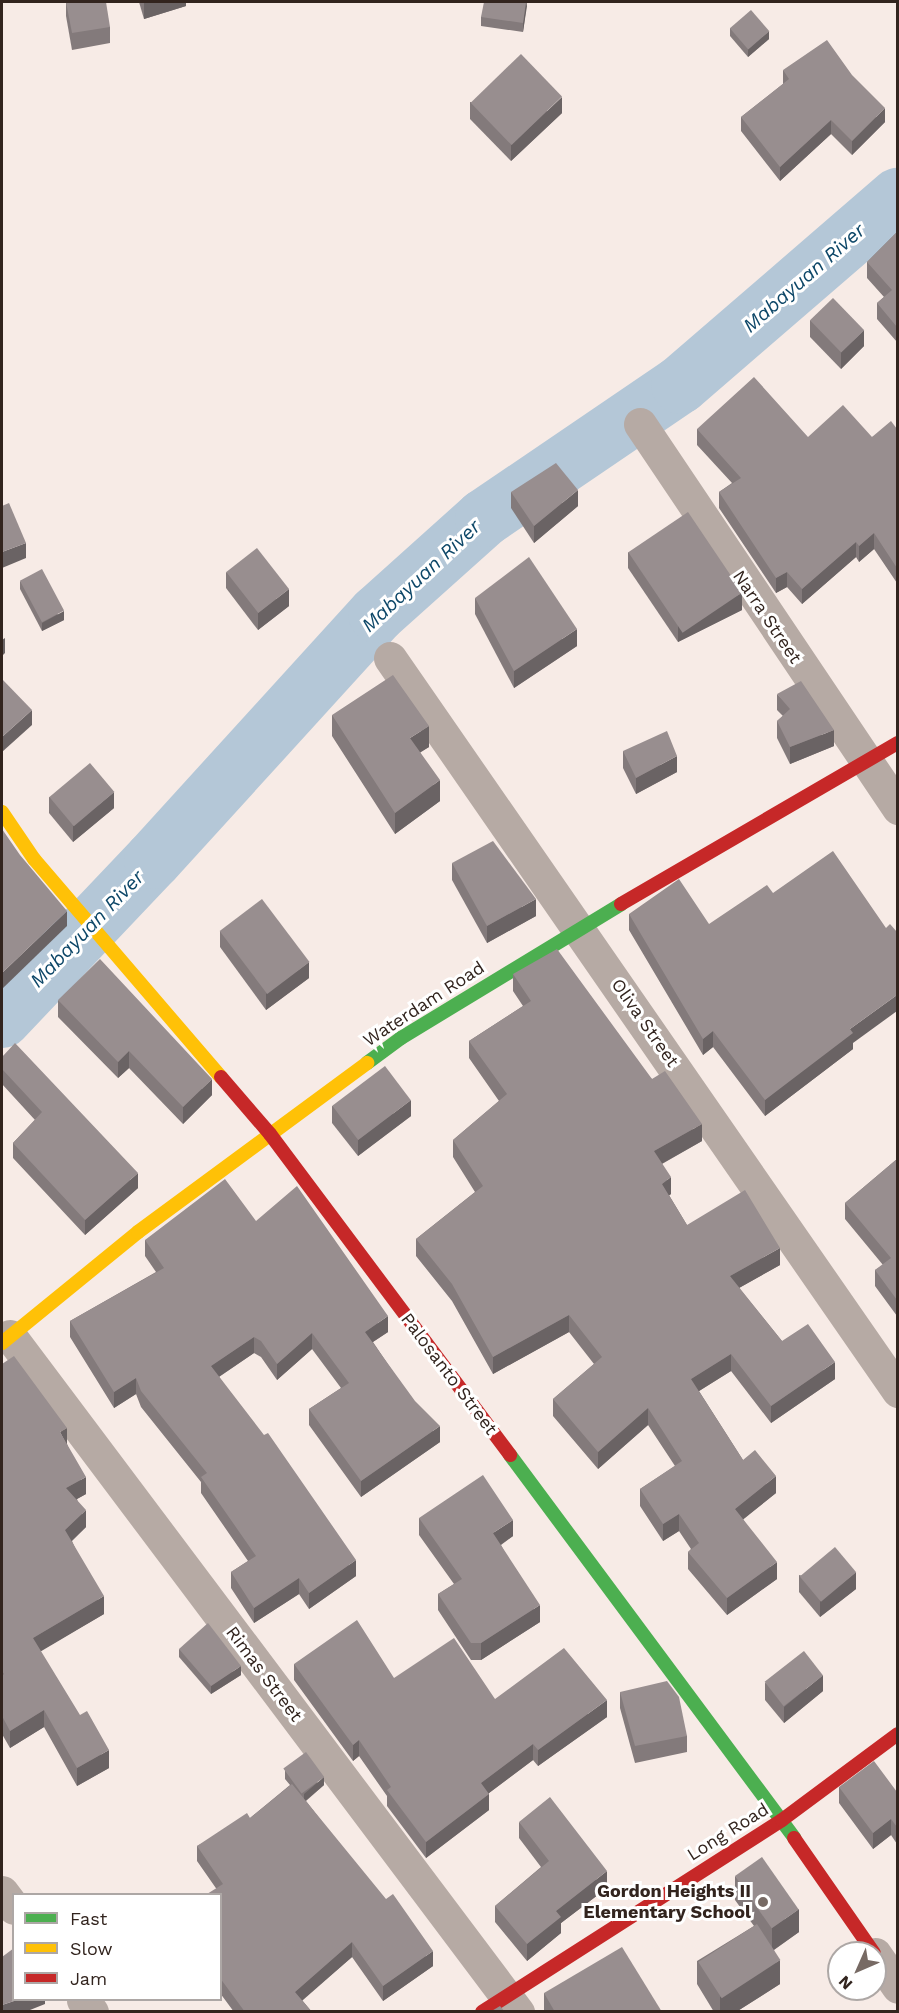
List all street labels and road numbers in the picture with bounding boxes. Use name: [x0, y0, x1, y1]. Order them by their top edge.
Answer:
street label: Narra Street: [728, 566, 806, 668]
street label: Waterdam Road: [359, 957, 489, 1051]
street label: Oliva Street: [607, 974, 683, 1072]
street label: Palosanto Street: [396, 1309, 502, 1439]
street label: Rimas Street: [221, 1622, 307, 1726]
street label: Long Road: [683, 1798, 773, 1866]

